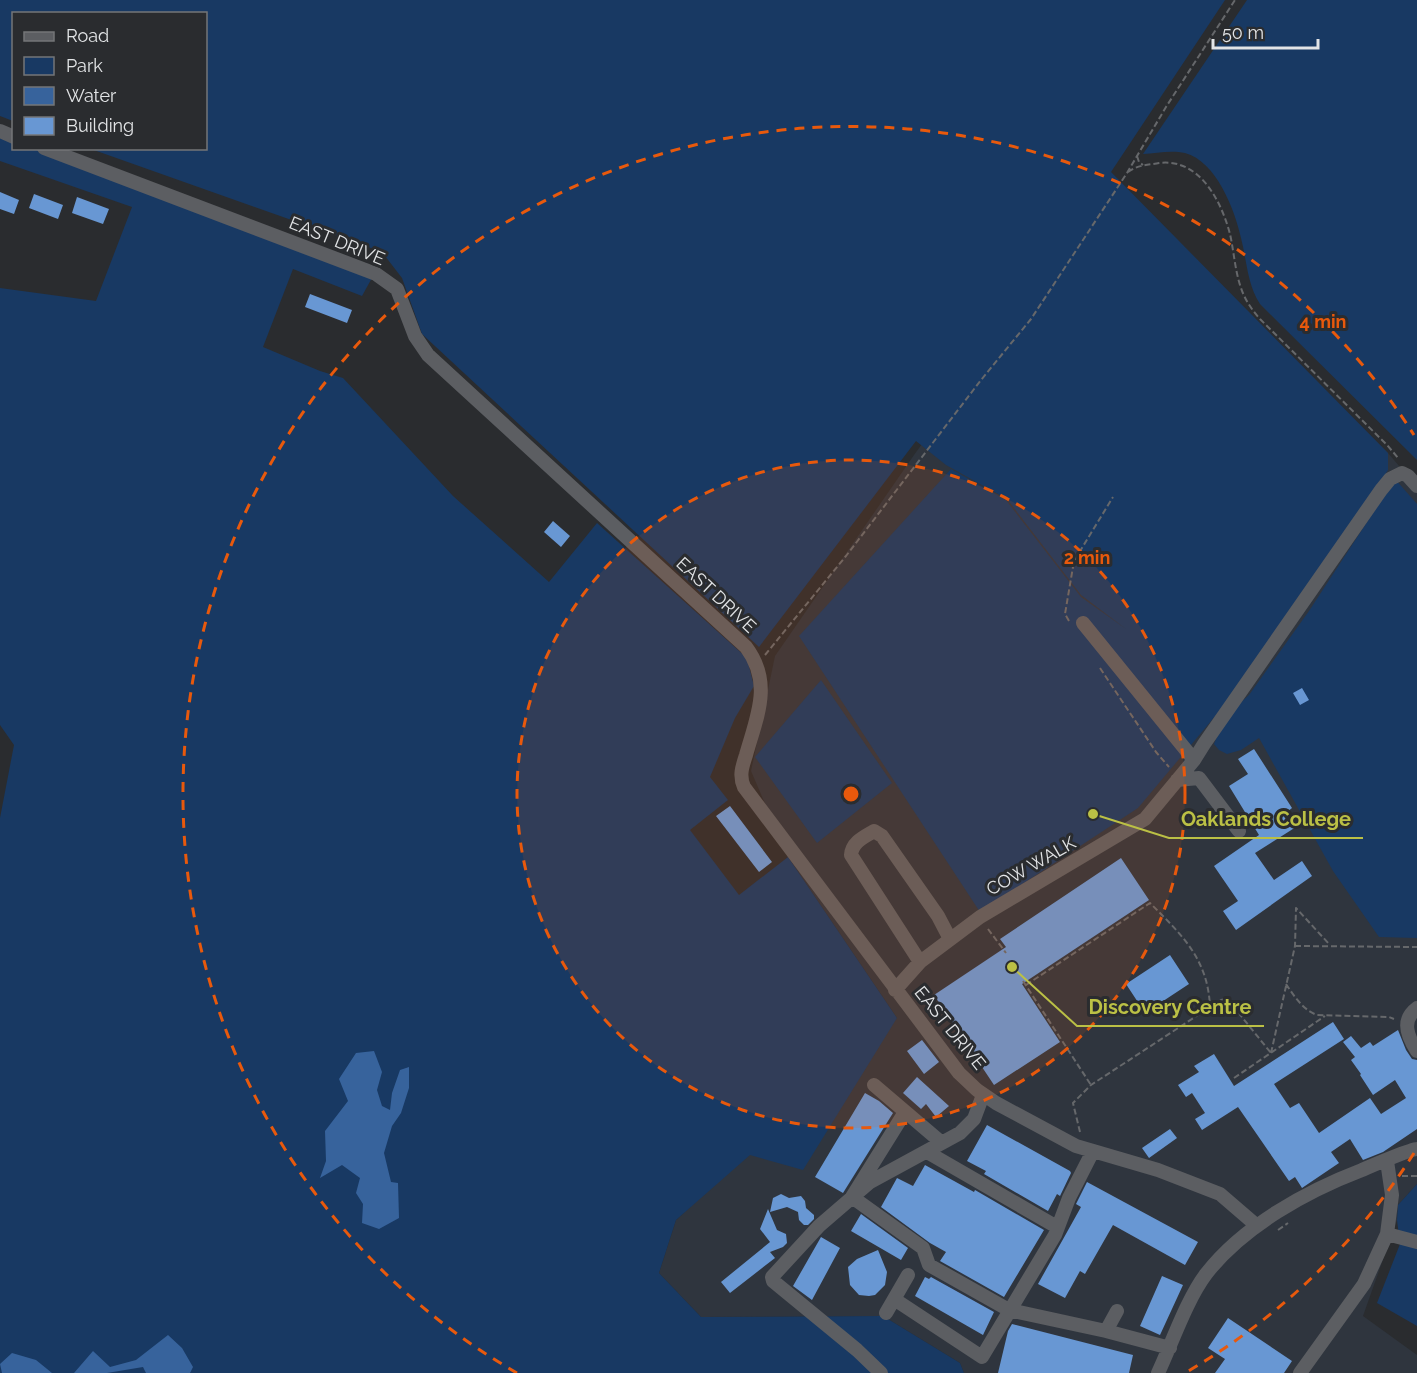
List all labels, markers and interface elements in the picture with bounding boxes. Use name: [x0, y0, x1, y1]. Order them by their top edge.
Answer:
legend: [12, 12, 207, 150]
scale bar: [1213, 12, 1318, 50]
text: 50 m: [1222, 22, 1264, 43]
text: Road: [66, 25, 109, 46]
text: Park: [66, 55, 103, 76]
text: Water: [66, 85, 117, 106]
text: Building: [66, 115, 134, 136]
street label: EAST DRIVE: [286, 212, 388, 269]
text: 4 min: [1300, 311, 1346, 332]
text: 2 min: [1064, 547, 1110, 568]
street label: EAST DRIVE: [672, 552, 761, 637]
centre of rings: [841, 784, 861, 804]
callout: Oaklands College: [1169, 800, 1363, 838]
text: Oaklands College: [1181, 807, 1351, 831]
street label: COW WALK: [982, 831, 1079, 900]
street label: EAST DRIVE: [910, 982, 990, 1074]
callout: Discovery Centre: [1077, 988, 1264, 1026]
text: Discovery Centre: [1089, 995, 1251, 1019]

